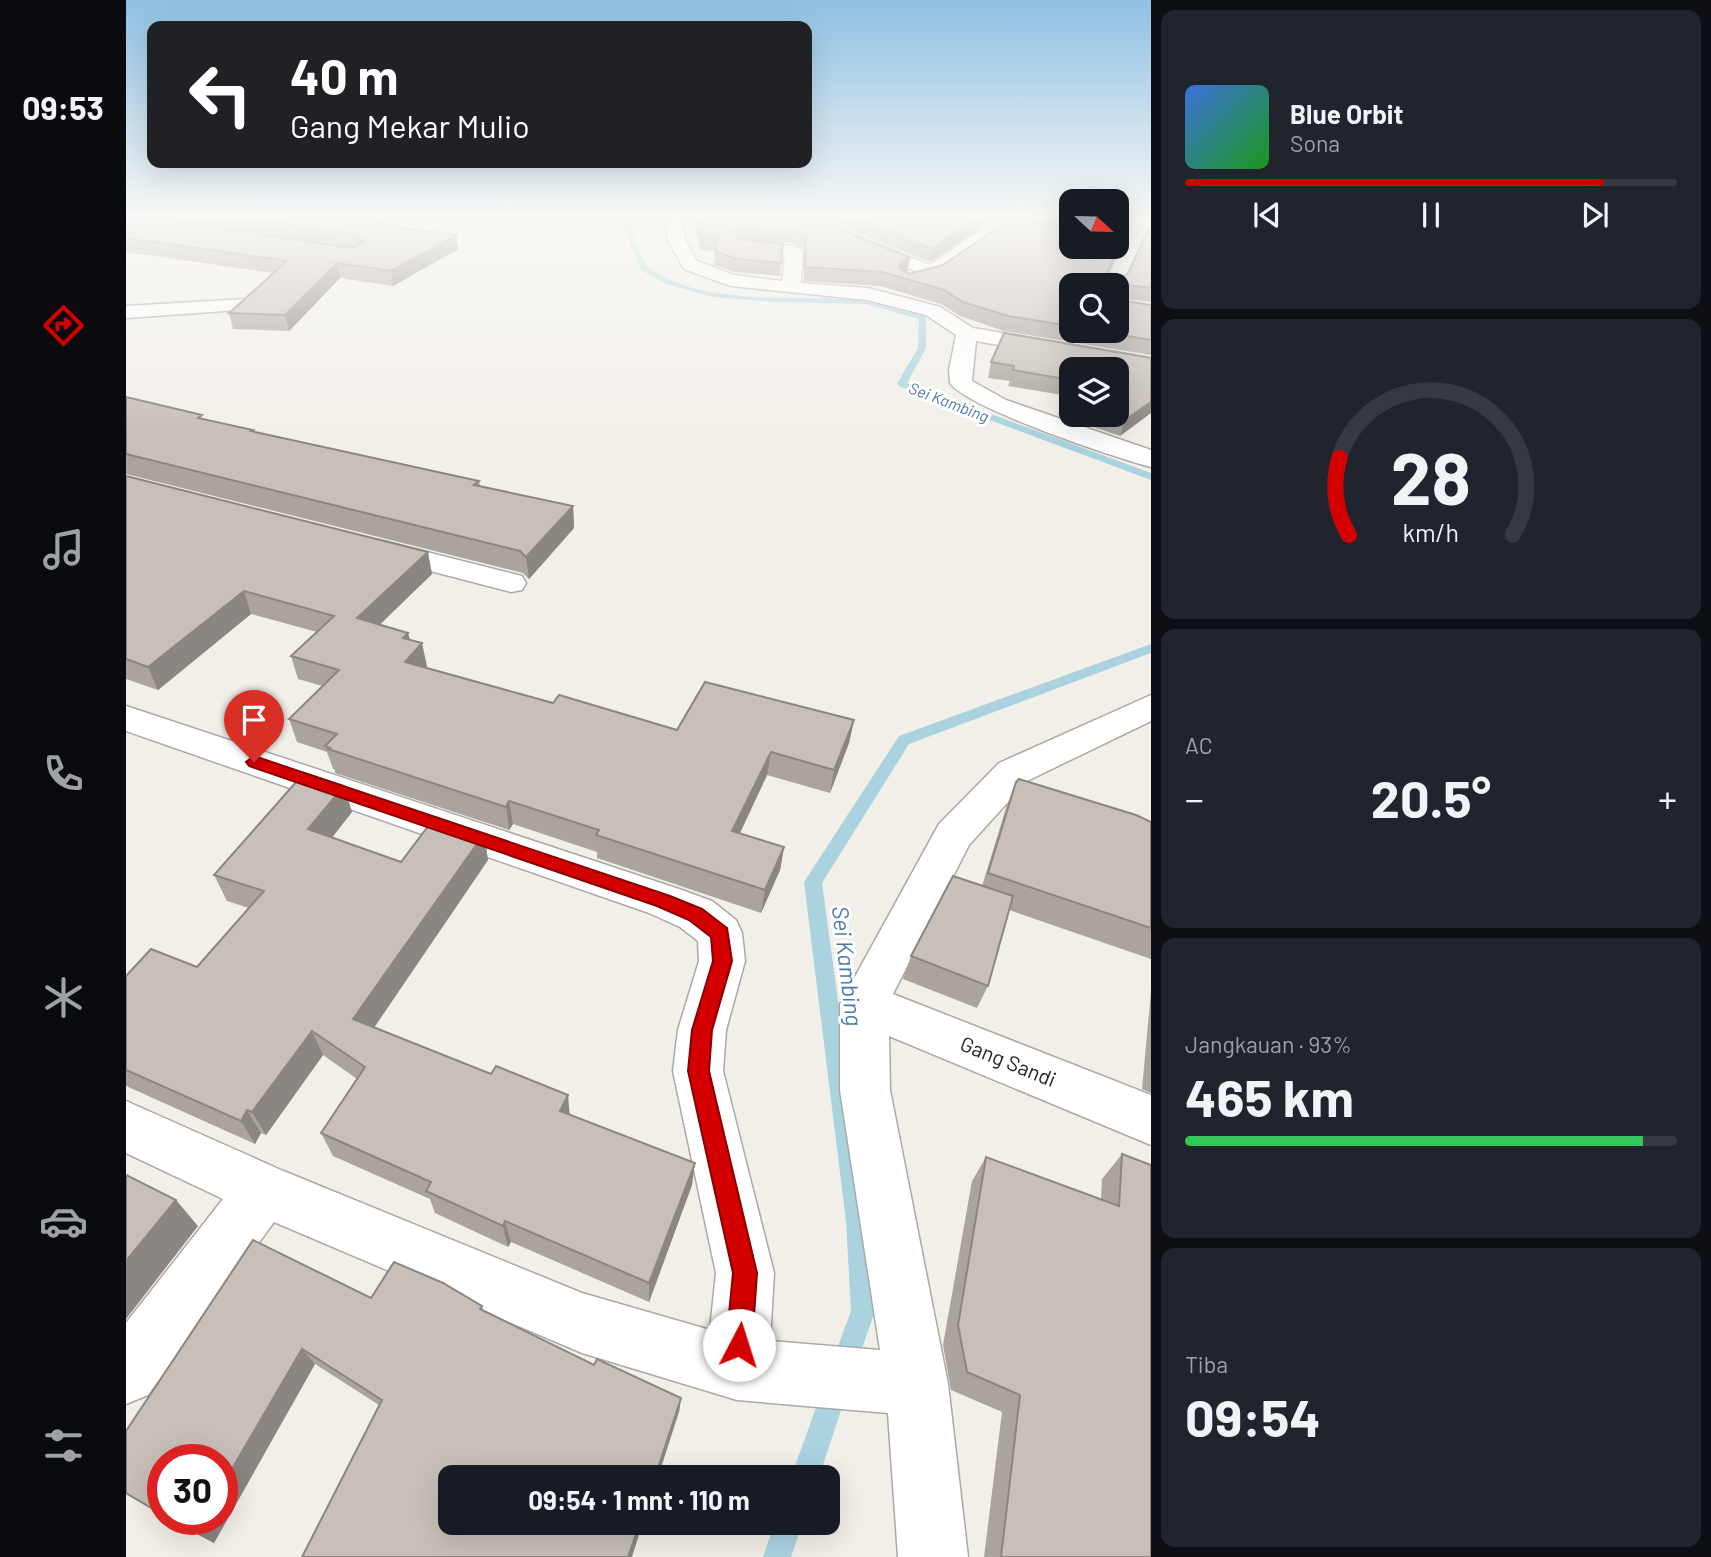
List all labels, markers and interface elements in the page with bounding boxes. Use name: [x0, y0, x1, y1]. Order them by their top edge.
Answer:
text: 40 m: [290, 46, 398, 105]
icon: left: [175, 49, 266, 140]
text: 09:53: [22, 88, 104, 126]
text: Blue Orbit: [1290, 98, 1403, 129]
text: Gang Mekar Mulio: [290, 106, 530, 144]
text: Sona: [1290, 129, 1340, 157]
north arrow: [1059, 189, 1129, 259]
map controls: [1059, 189, 1129, 427]
icon: previous: [1248, 196, 1286, 234]
icon: pause: [1412, 196, 1450, 234]
icon: next: [1576, 196, 1614, 234]
button: search: [1059, 273, 1129, 343]
icon: directions: [39, 301, 88, 350]
button: layers: [1059, 357, 1129, 427]
water label: Sei Kambing: [907, 378, 992, 425]
text: 28: [1391, 433, 1471, 521]
text: km/h: [1403, 517, 1459, 547]
icon: music: [39, 525, 88, 574]
pin: [224, 690, 284, 762]
icon: arrive: [235, 701, 273, 739]
text: AC: [1185, 731, 1213, 759]
icon: phone: [39, 749, 88, 798]
text: 20.5°: [1371, 766, 1491, 828]
text: −: [1185, 775, 1204, 821]
text: +: [1658, 775, 1677, 821]
water label: Sei Kambing: [827, 904, 869, 1028]
icon: climate: [39, 973, 88, 1022]
street label: Gang Sandi: [957, 1030, 1060, 1091]
text: Jangkauan · 93%: [1185, 1030, 1352, 1058]
text: 465 km: [1185, 1065, 1354, 1127]
icon: car: [39, 1197, 88, 1246]
position arrow: [702, 1308, 776, 1382]
text: Tiba: [1185, 1350, 1228, 1378]
text: 09:54: [1185, 1385, 1321, 1447]
icon: filters: [39, 1421, 88, 1470]
speed limit sign: 30: [147, 1444, 238, 1535]
text: 09:54 · 1 mnt · 110 m: [528, 1484, 750, 1515]

